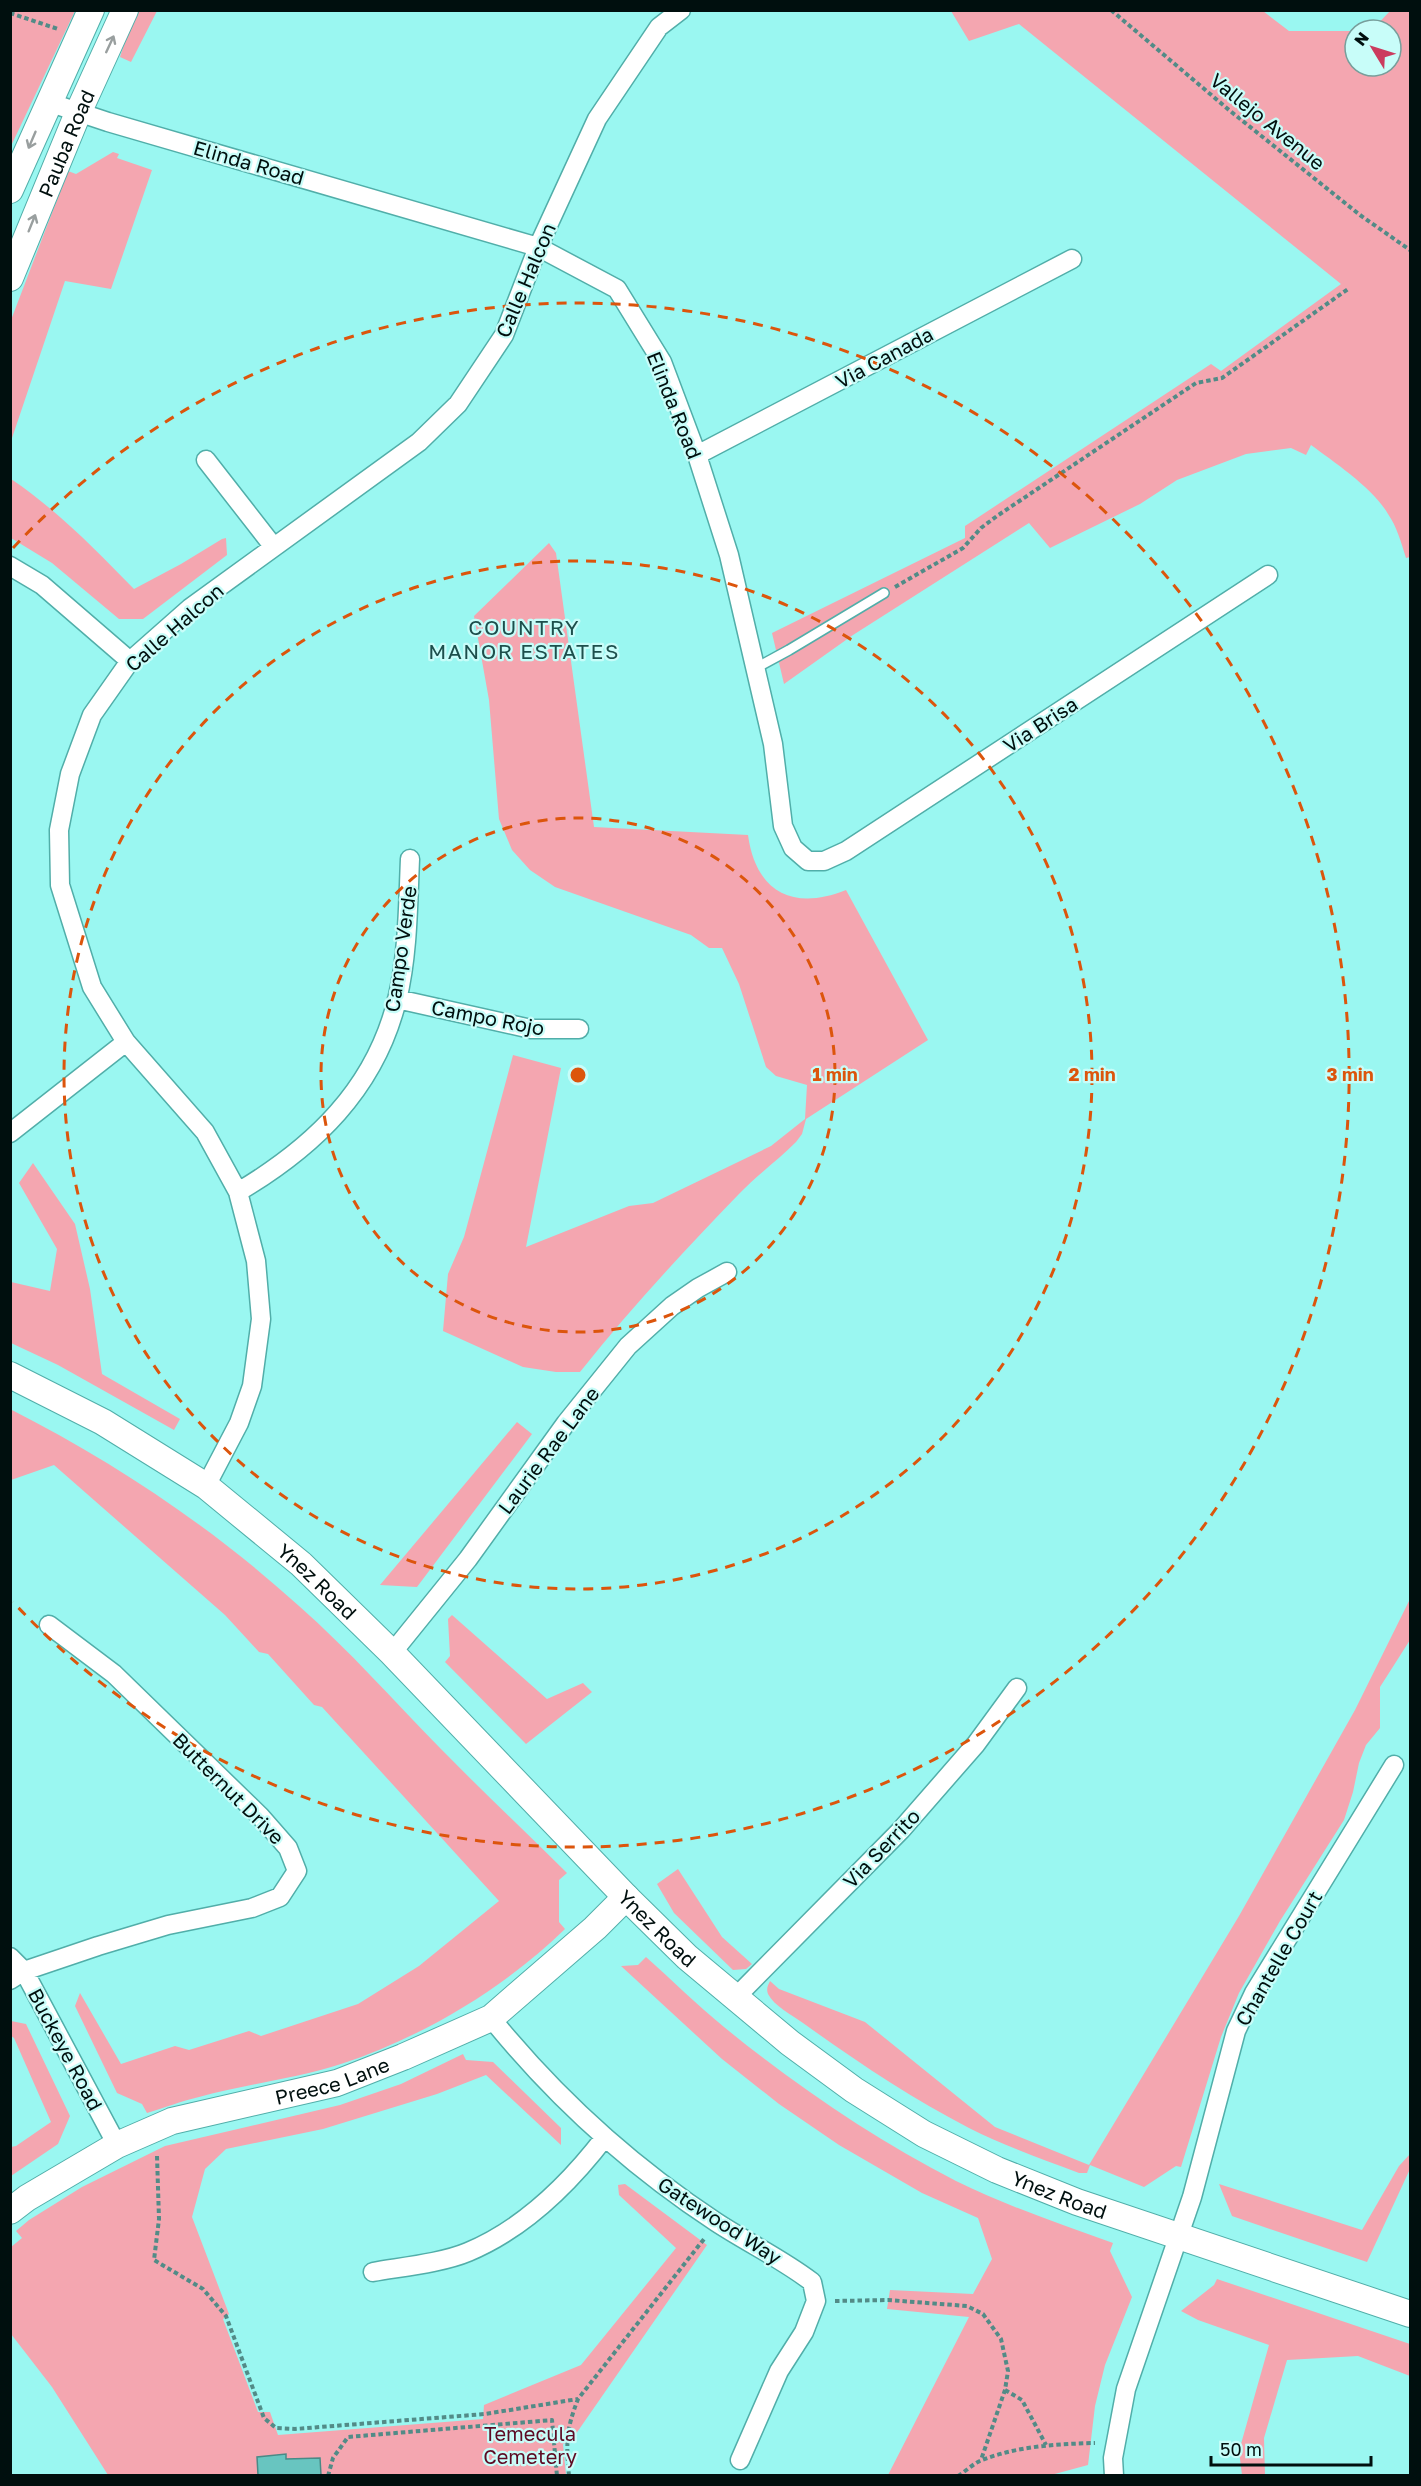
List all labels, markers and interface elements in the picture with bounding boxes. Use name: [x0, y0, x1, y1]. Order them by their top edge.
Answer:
north arrow: [1343, 18, 1403, 78]
text: N: [1350, 28, 1373, 50]
one-way arrow: [104, 36, 116, 54]
street label: Vallejo Avenue: [1206, 67, 1330, 175]
street label: Pauba Road: [33, 86, 99, 200]
one-way arrow: [26, 130, 37, 149]
street label: Elinda Road: [191, 135, 307, 189]
one-way arrow: [27, 215, 38, 233]
street label: Calle Halcon: [490, 219, 560, 341]
street label: Via Canada: [831, 321, 937, 393]
street label: Elinda Road: [643, 348, 707, 462]
street label: Calle Halcon: [120, 578, 228, 676]
district label: COUNTRY MANOR ESTATES: [428, 614, 620, 664]
street label: Via Brisa: [998, 691, 1082, 757]
street label: Campo Verde: [379, 884, 421, 1014]
street label: Campo Rojo: [429, 994, 547, 1040]
text: 1 min: [812, 1063, 858, 1085]
text: 2 min: [1068, 1063, 1116, 1085]
text: 3 min: [1326, 1063, 1374, 1085]
centre of rings: [568, 1065, 588, 1085]
street label: Laurie Rae Lane: [492, 1382, 604, 1518]
street label: Ynez Road: [273, 1538, 362, 1624]
street label: Butternut Drive: [168, 1727, 290, 1849]
street label: Via Serrito: [837, 1804, 925, 1892]
street label: Ynez Road: [614, 1885, 701, 1972]
street label: Chantelle Court: [1230, 1886, 1326, 2030]
street label: Buckeye Road: [24, 1984, 108, 2114]
street label: Preece Lane: [273, 2052, 393, 2109]
street label: Ynez Road: [1008, 2165, 1110, 2223]
street label: Gatewood Way: [654, 2171, 786, 2269]
park label: Temecula Cemetery: [483, 2421, 577, 2468]
scale bar: [1211, 2429, 1372, 2467]
text: 50 m: [1220, 2438, 1262, 2460]

